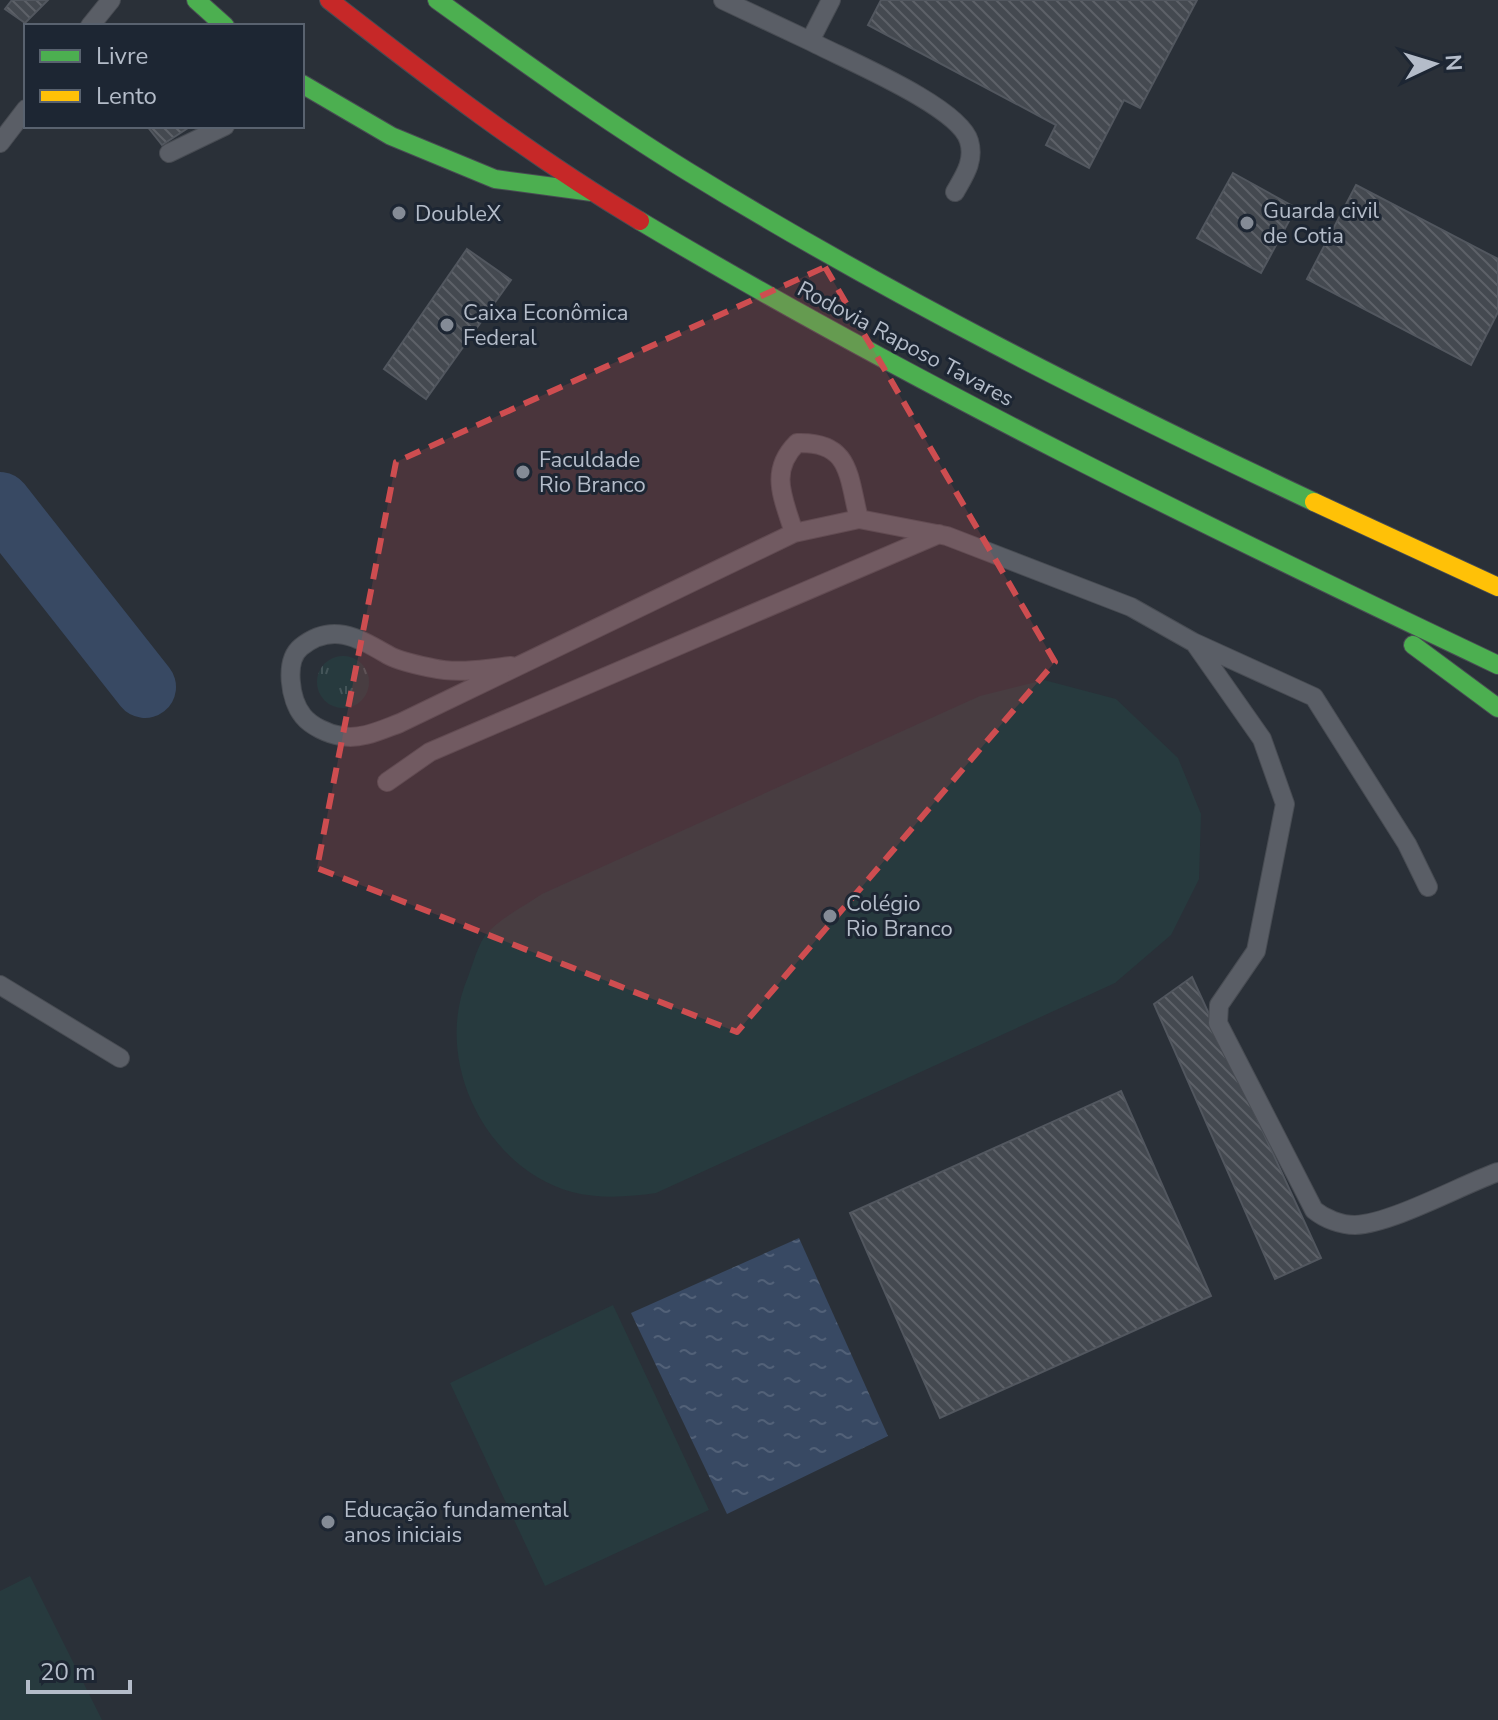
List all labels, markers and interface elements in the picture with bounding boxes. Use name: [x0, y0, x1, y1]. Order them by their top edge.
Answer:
legend: [24, 24, 304, 128]
north arrow: [1394, 24, 1474, 104]
text: Livre: [96, 40, 148, 72]
text: N: [1437, 53, 1468, 72]
text: Lento: [96, 80, 157, 112]
place label: Guarda civil de Cotia: [1263, 196, 1380, 251]
place label: DoubleX: [415, 199, 502, 229]
marker: DoubleX: [390, 204, 408, 222]
marker: Guarda civil de Cotia: [1238, 214, 1256, 232]
street label: Rodovia Raposo Tavares: [792, 274, 1019, 414]
place label: Caixa Econômica Federal: [463, 298, 628, 353]
marker: Caixa Econômica Federal: [438, 316, 456, 334]
place label: Faculdade Rio Branco: [539, 445, 646, 500]
marker: Faculdade Rio Branco: [514, 463, 532, 481]
place label: Colégio Rio Branco: [846, 889, 953, 944]
marker: Colégio Rio Branco: [821, 907, 839, 925]
place label: Educação fundamental anos iniciais: [344, 1495, 569, 1550]
marker: Educação fundamental anos iniciais: [319, 1513, 337, 1531]
scale bar: [28, 1644, 130, 1694]
text: 20 m: [40, 1656, 96, 1688]

